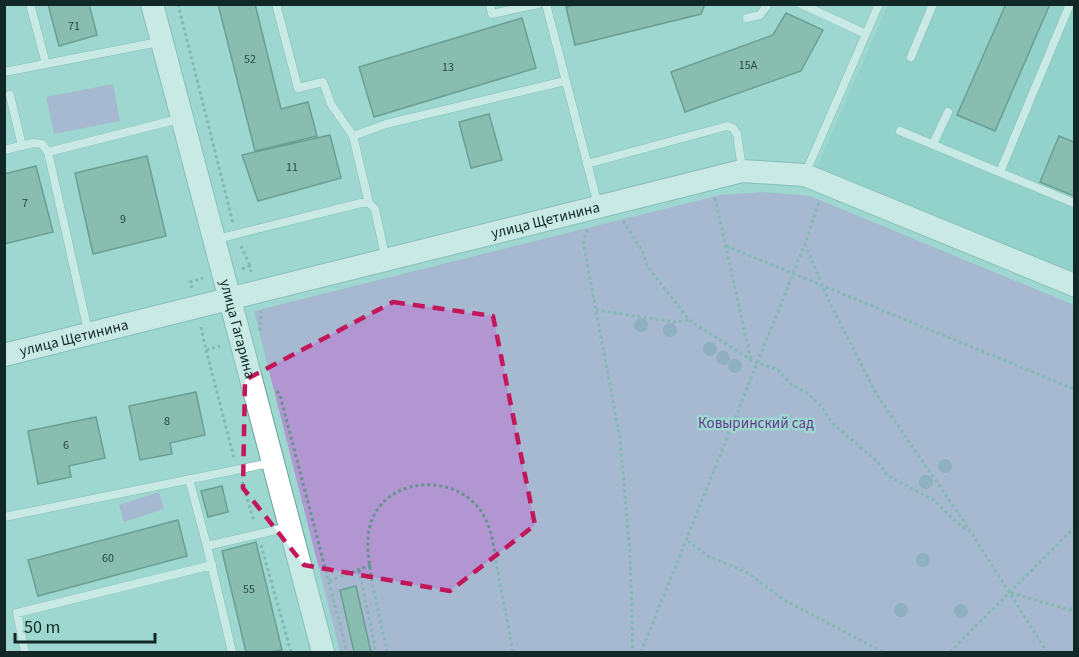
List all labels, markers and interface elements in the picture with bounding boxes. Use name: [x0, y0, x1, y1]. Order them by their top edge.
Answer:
house number: 71: [68, 18, 80, 35]
house number: 52: [244, 51, 256, 68]
house number: 15А: [739, 57, 758, 74]
house number: 13: [442, 59, 454, 76]
house number: 11: [286, 159, 298, 176]
house number: 7: [22, 195, 28, 212]
street label: улица Щетинина: [489, 197, 602, 244]
house number: 9: [120, 211, 126, 228]
street label: улица Гагарина: [214, 277, 260, 381]
street label: улица Щетинина: [17, 314, 131, 362]
house number: 8: [164, 413, 170, 430]
park label: Ковыринский сад: [698, 413, 814, 434]
house number: 6: [63, 437, 69, 454]
house number: 60: [102, 550, 114, 567]
house number: 55: [243, 581, 255, 598]
scale bar: [15, 606, 154, 644]
text: 50 m: [24, 615, 60, 640]

